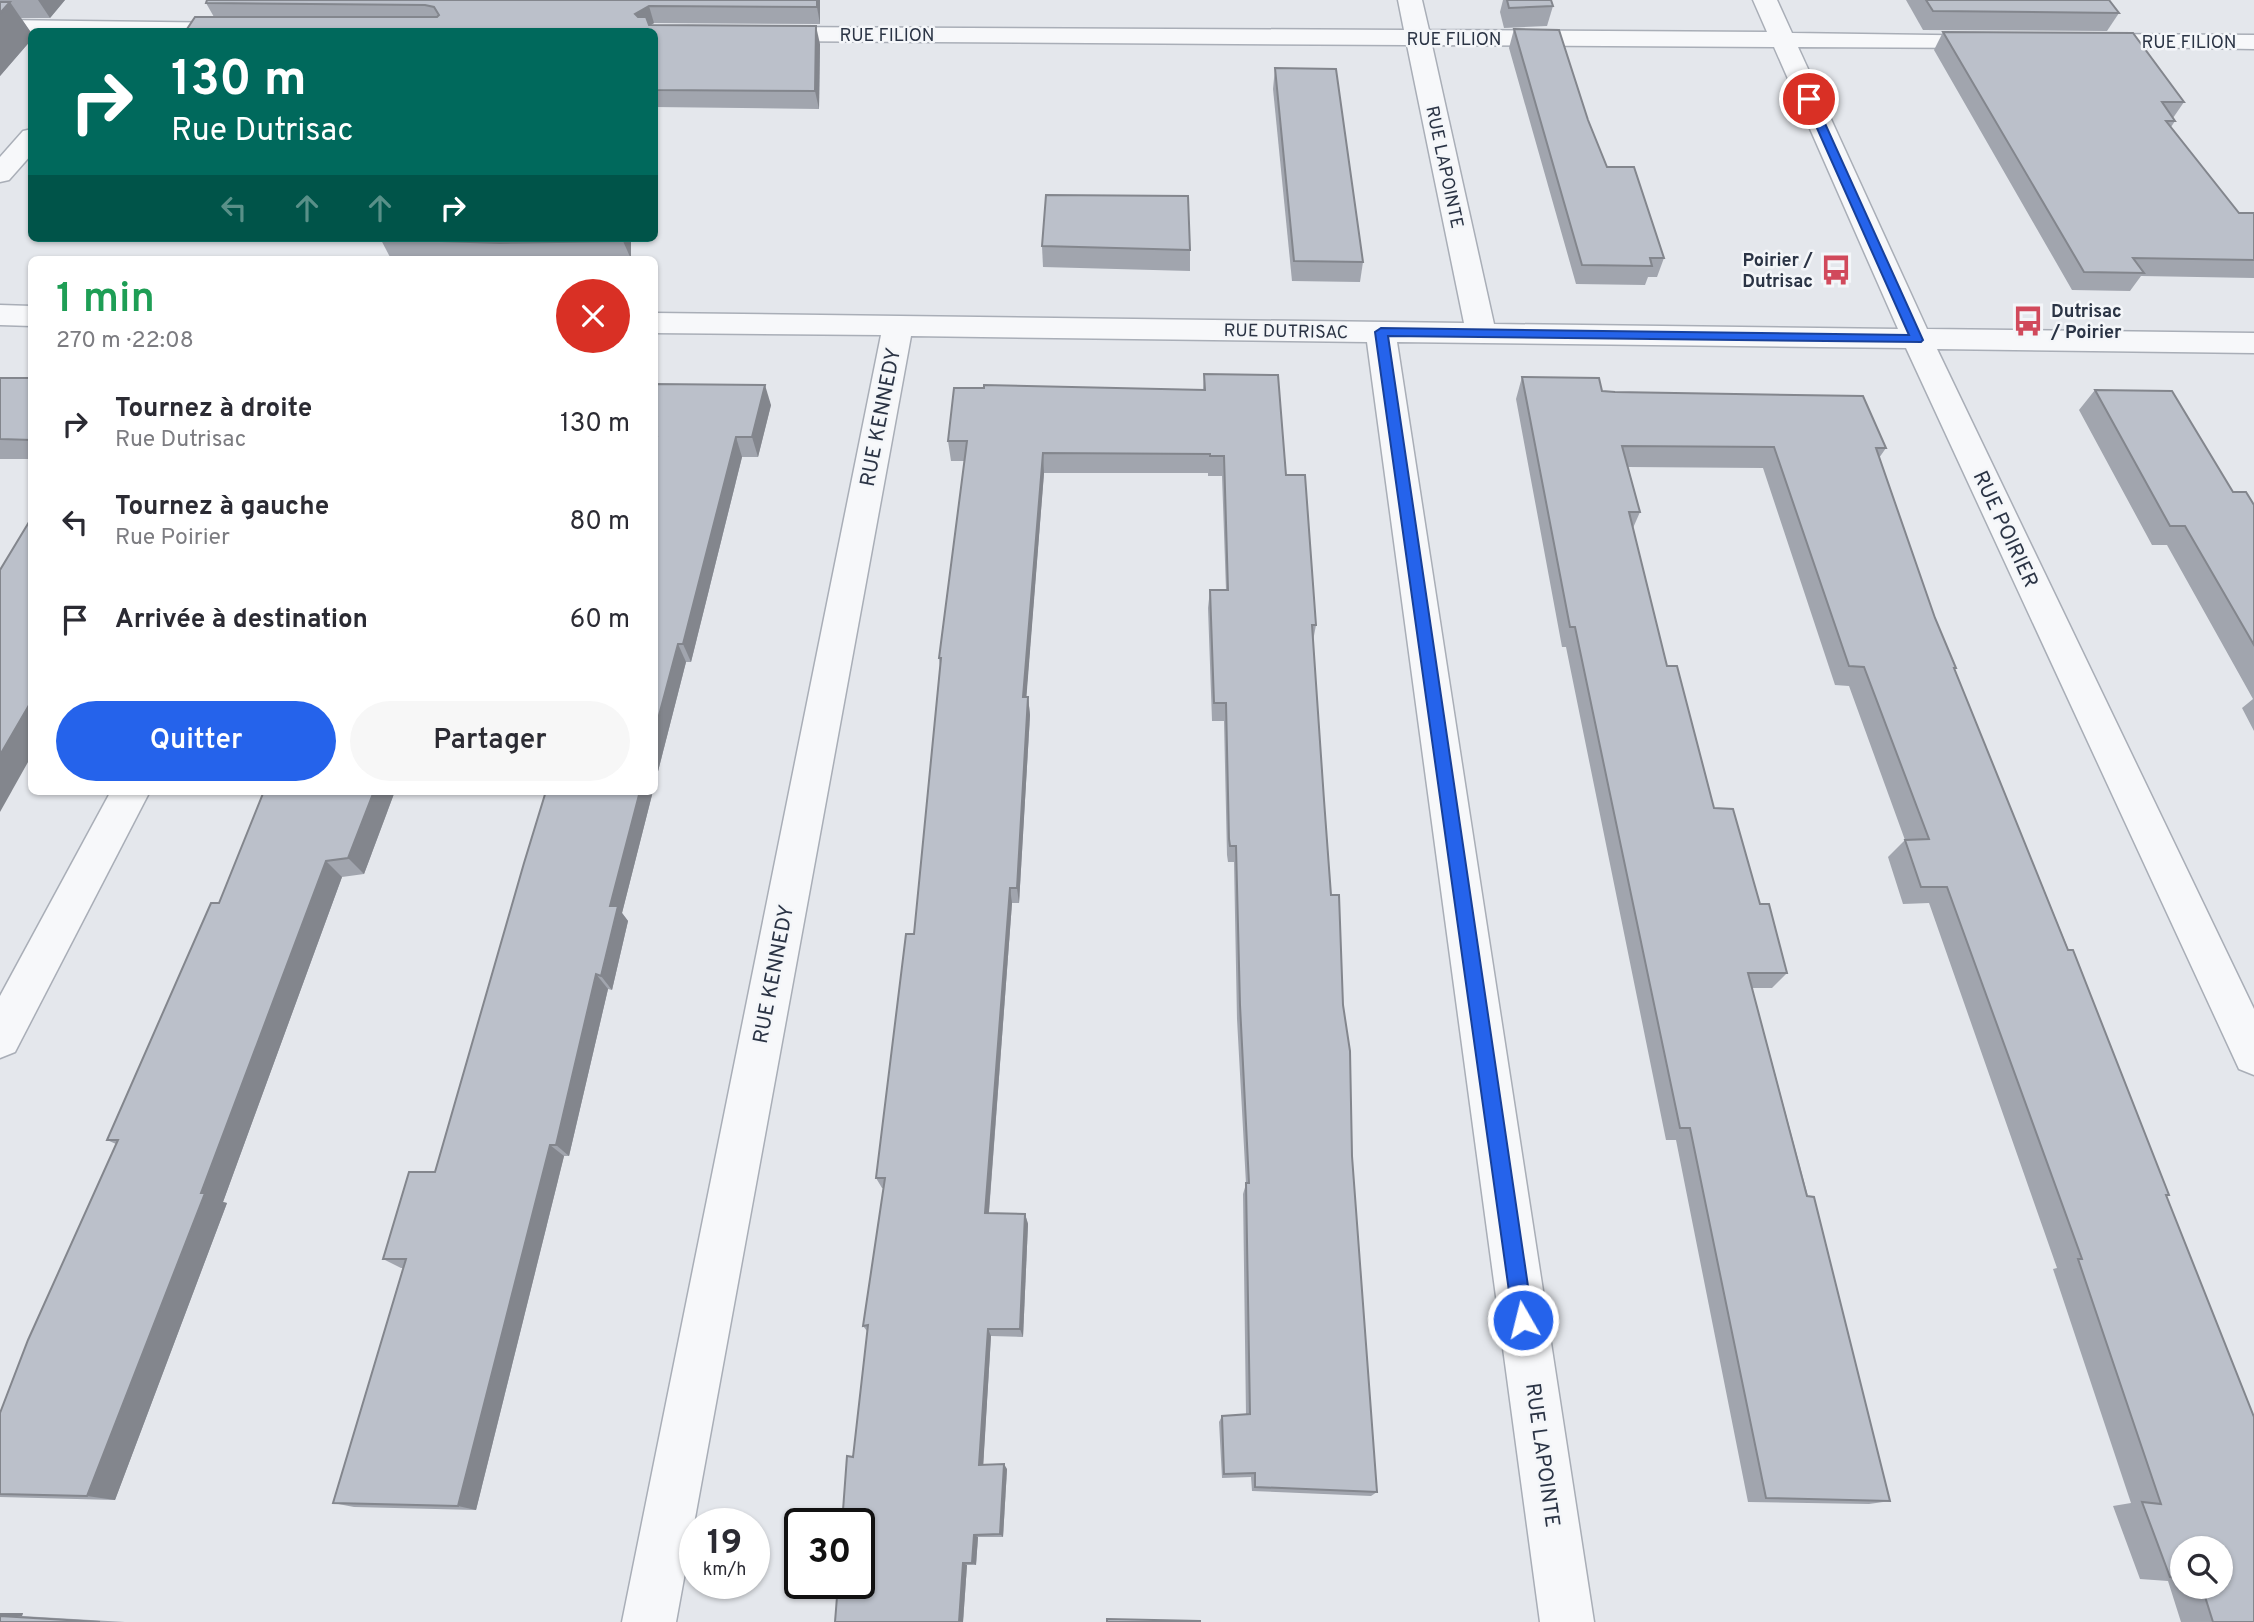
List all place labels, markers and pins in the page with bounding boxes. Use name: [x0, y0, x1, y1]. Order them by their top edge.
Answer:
pin: [1779, 69, 1839, 129]
place label: Poirier / Dutrisac: [1742, 250, 1814, 294]
bus stop icon: Poirier / Dutrisac: [1819, 253, 1853, 287]
place label: Dutrisac / Poirier: [2050, 301, 2122, 345]
bus stop icon: Dutrisac / Poirier: [2011, 304, 2045, 338]

